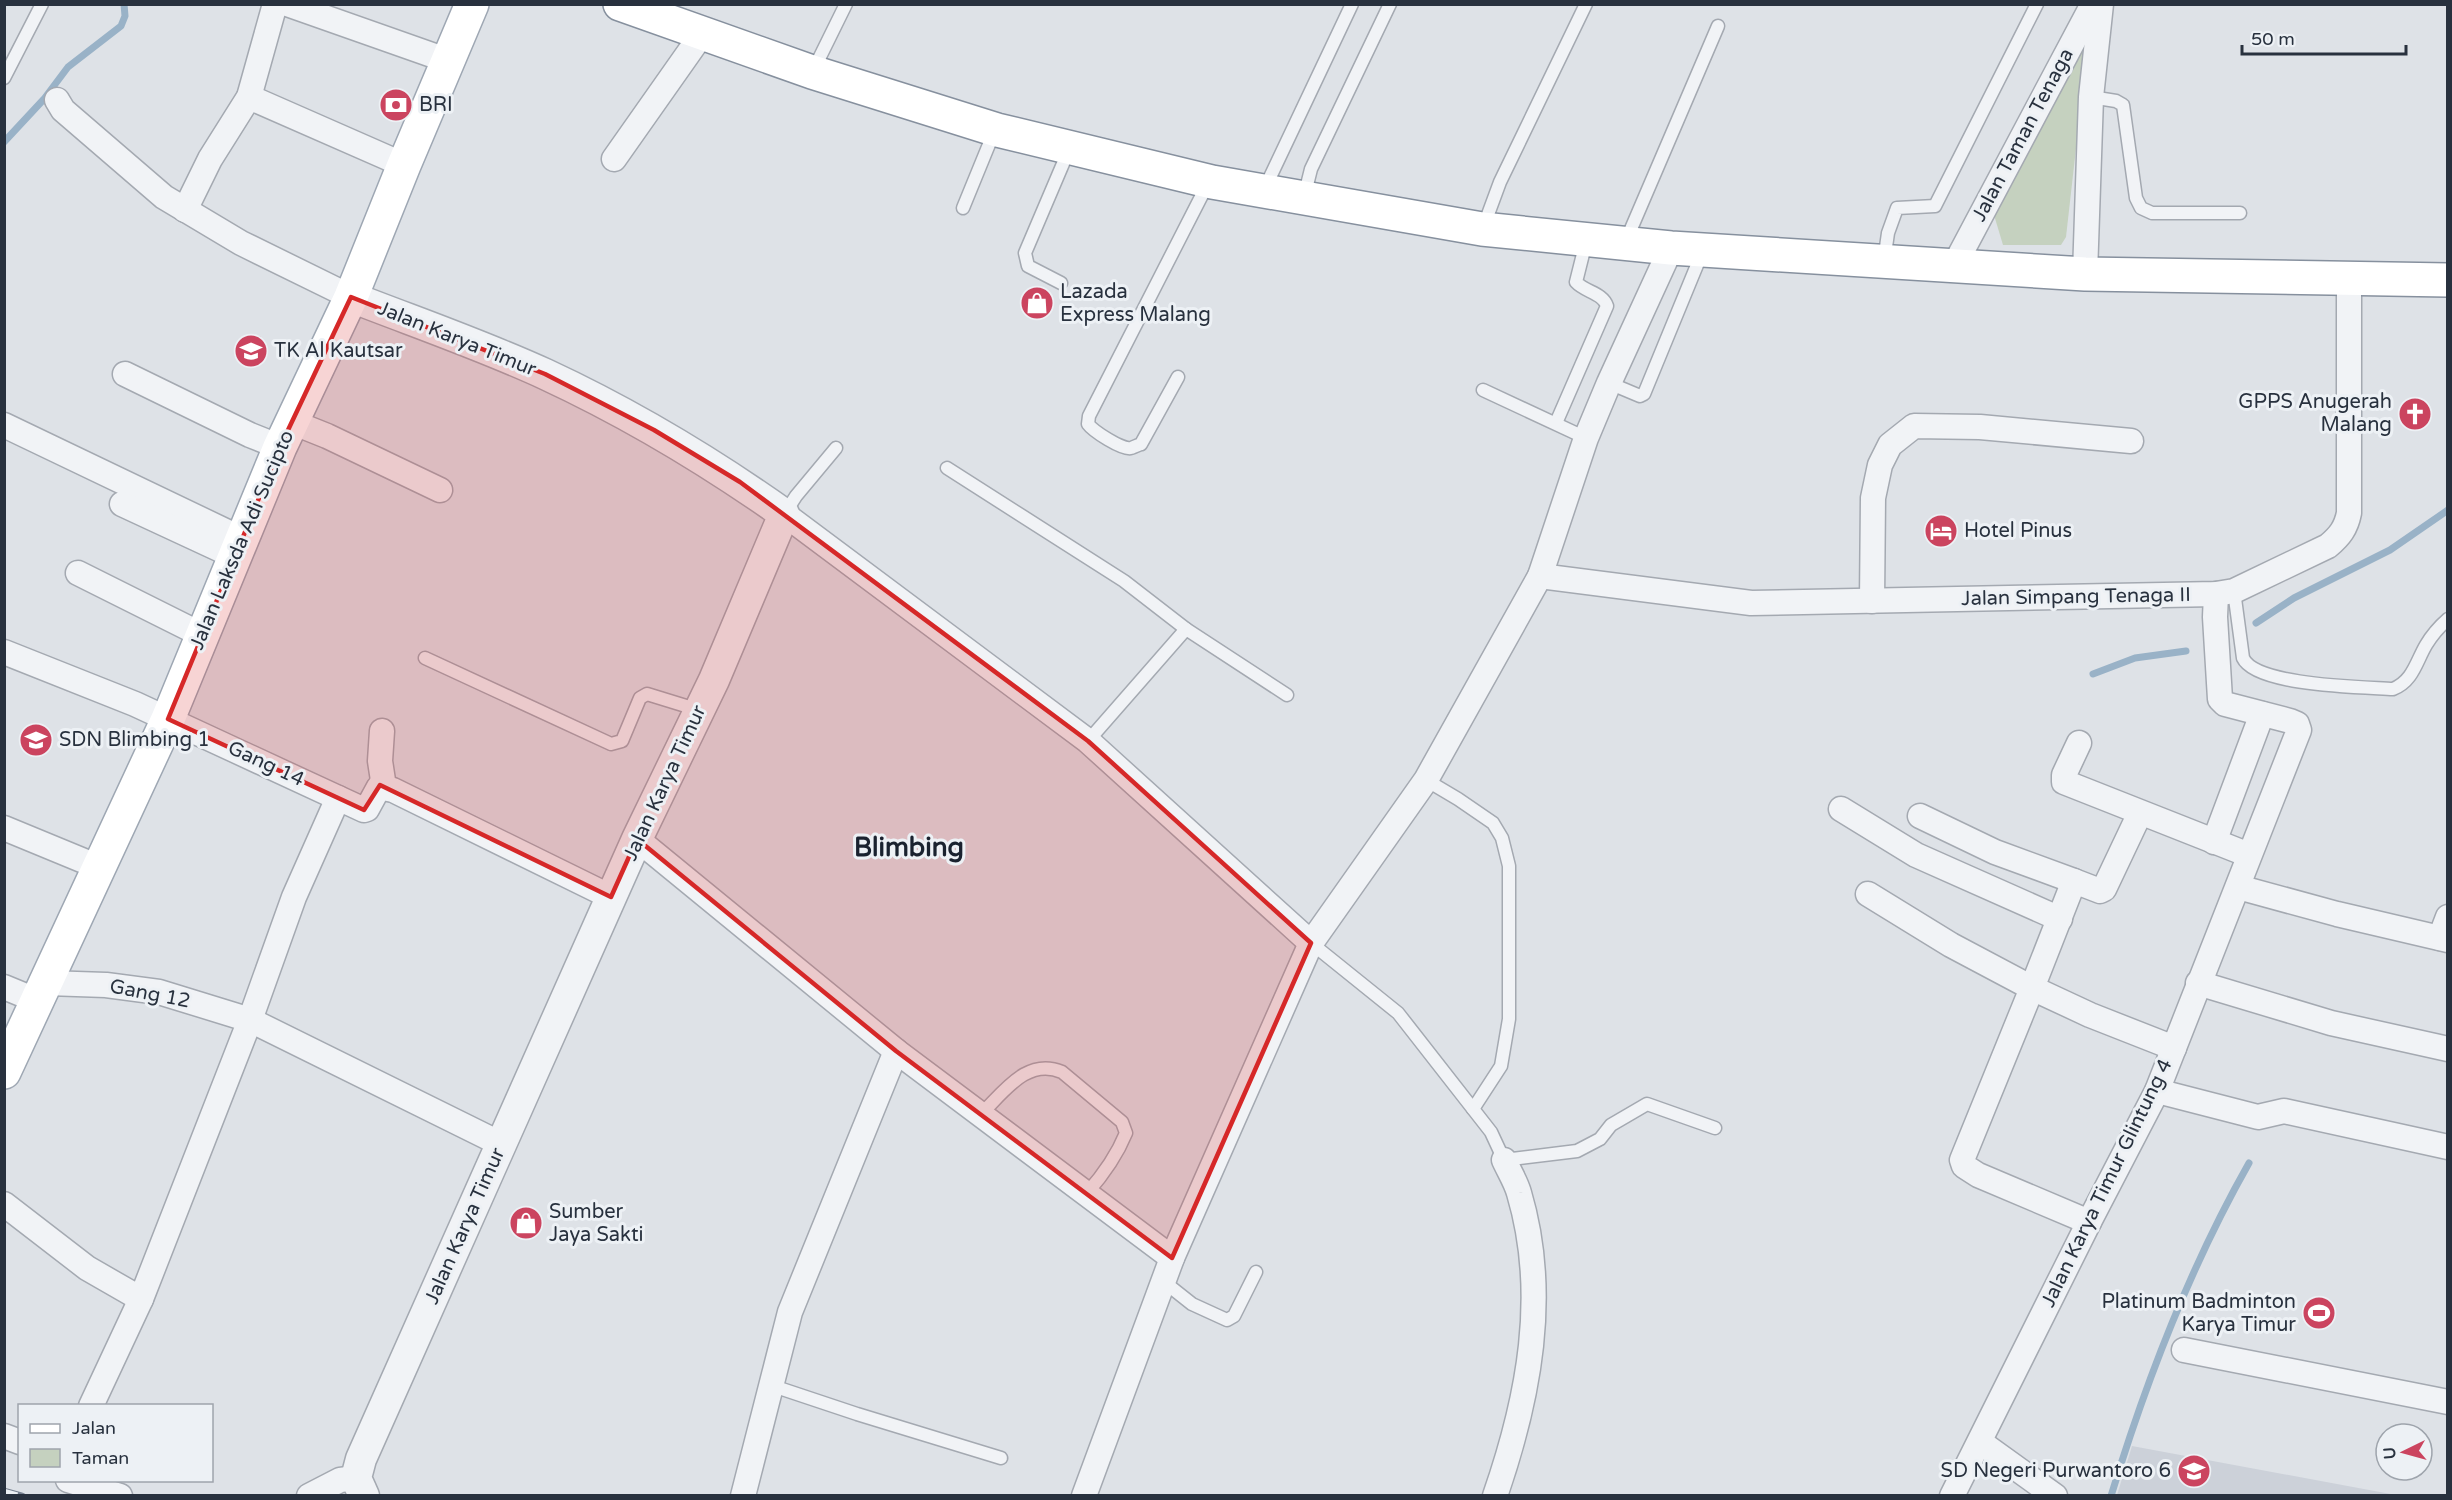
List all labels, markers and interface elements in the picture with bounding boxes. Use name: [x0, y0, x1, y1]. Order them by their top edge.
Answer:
scale bar: [2242, 18, 2406, 56]
text: 50 m: [2251, 28, 2295, 50]
street label: Jalan Taman Tenaga: [1967, 44, 2079, 226]
bank icon: BRI: [378, 87, 414, 123]
place label: BRI: [419, 93, 453, 117]
place label: Lazada Express Malang: [1060, 280, 1211, 327]
shop icon: Lazada Express Malang: [1019, 285, 1055, 321]
street label: Jalan Karya Timur: [374, 296, 540, 382]
school or university icon: TK Al Kautsar: [233, 333, 269, 369]
place label: TK Al Kautsar: [274, 339, 403, 363]
place label: GPPS Anugerah Malang: [2238, 390, 2392, 437]
church icon: GPPS Anugerah Malang: [2397, 396, 2433, 432]
street label: Jalan Laksda Adi Sucipto: [185, 427, 299, 653]
hotel icon: Hotel Pinus: [1923, 513, 1959, 549]
place label: Hotel Pinus: [1964, 519, 2072, 543]
street label: Jalan Simpang Tenaga II: [1961, 583, 2191, 611]
street label: Jalan Karya Timur: [618, 701, 712, 864]
school or university icon: SDN Blimbing 1: [18, 722, 54, 758]
place label: SDN Blimbing 1: [59, 728, 210, 752]
street label: Gang 14: [224, 736, 308, 792]
district label: Blimbing: [854, 832, 964, 863]
street label: Gang 12: [108, 974, 192, 1014]
street label: Jalan Karya Timur Glintung 4: [2036, 1055, 2178, 1311]
street label: Jalan Karya Timur: [420, 1144, 510, 1308]
place label: Sumber Jaya Sakti: [549, 1200, 644, 1247]
shop icon: Sumber Jaya Sakti: [508, 1205, 544, 1241]
place label: Platinum Badminton Karya Timur: [2101, 1290, 2296, 1337]
sports icon: Platinum Badminton Karya Timur: [2301, 1295, 2337, 1331]
legend: [18, 1404, 213, 1482]
text: Jalan: [72, 1417, 116, 1439]
north arrow: [2374, 1422, 2434, 1482]
text: U: [2380, 1446, 2401, 1460]
text: Taman: [72, 1447, 129, 1469]
school or university icon: SD Negeri Purwantoro 6: [2176, 1453, 2212, 1489]
place label: SD Negeri Purwantoro 6: [1941, 1459, 2171, 1483]

